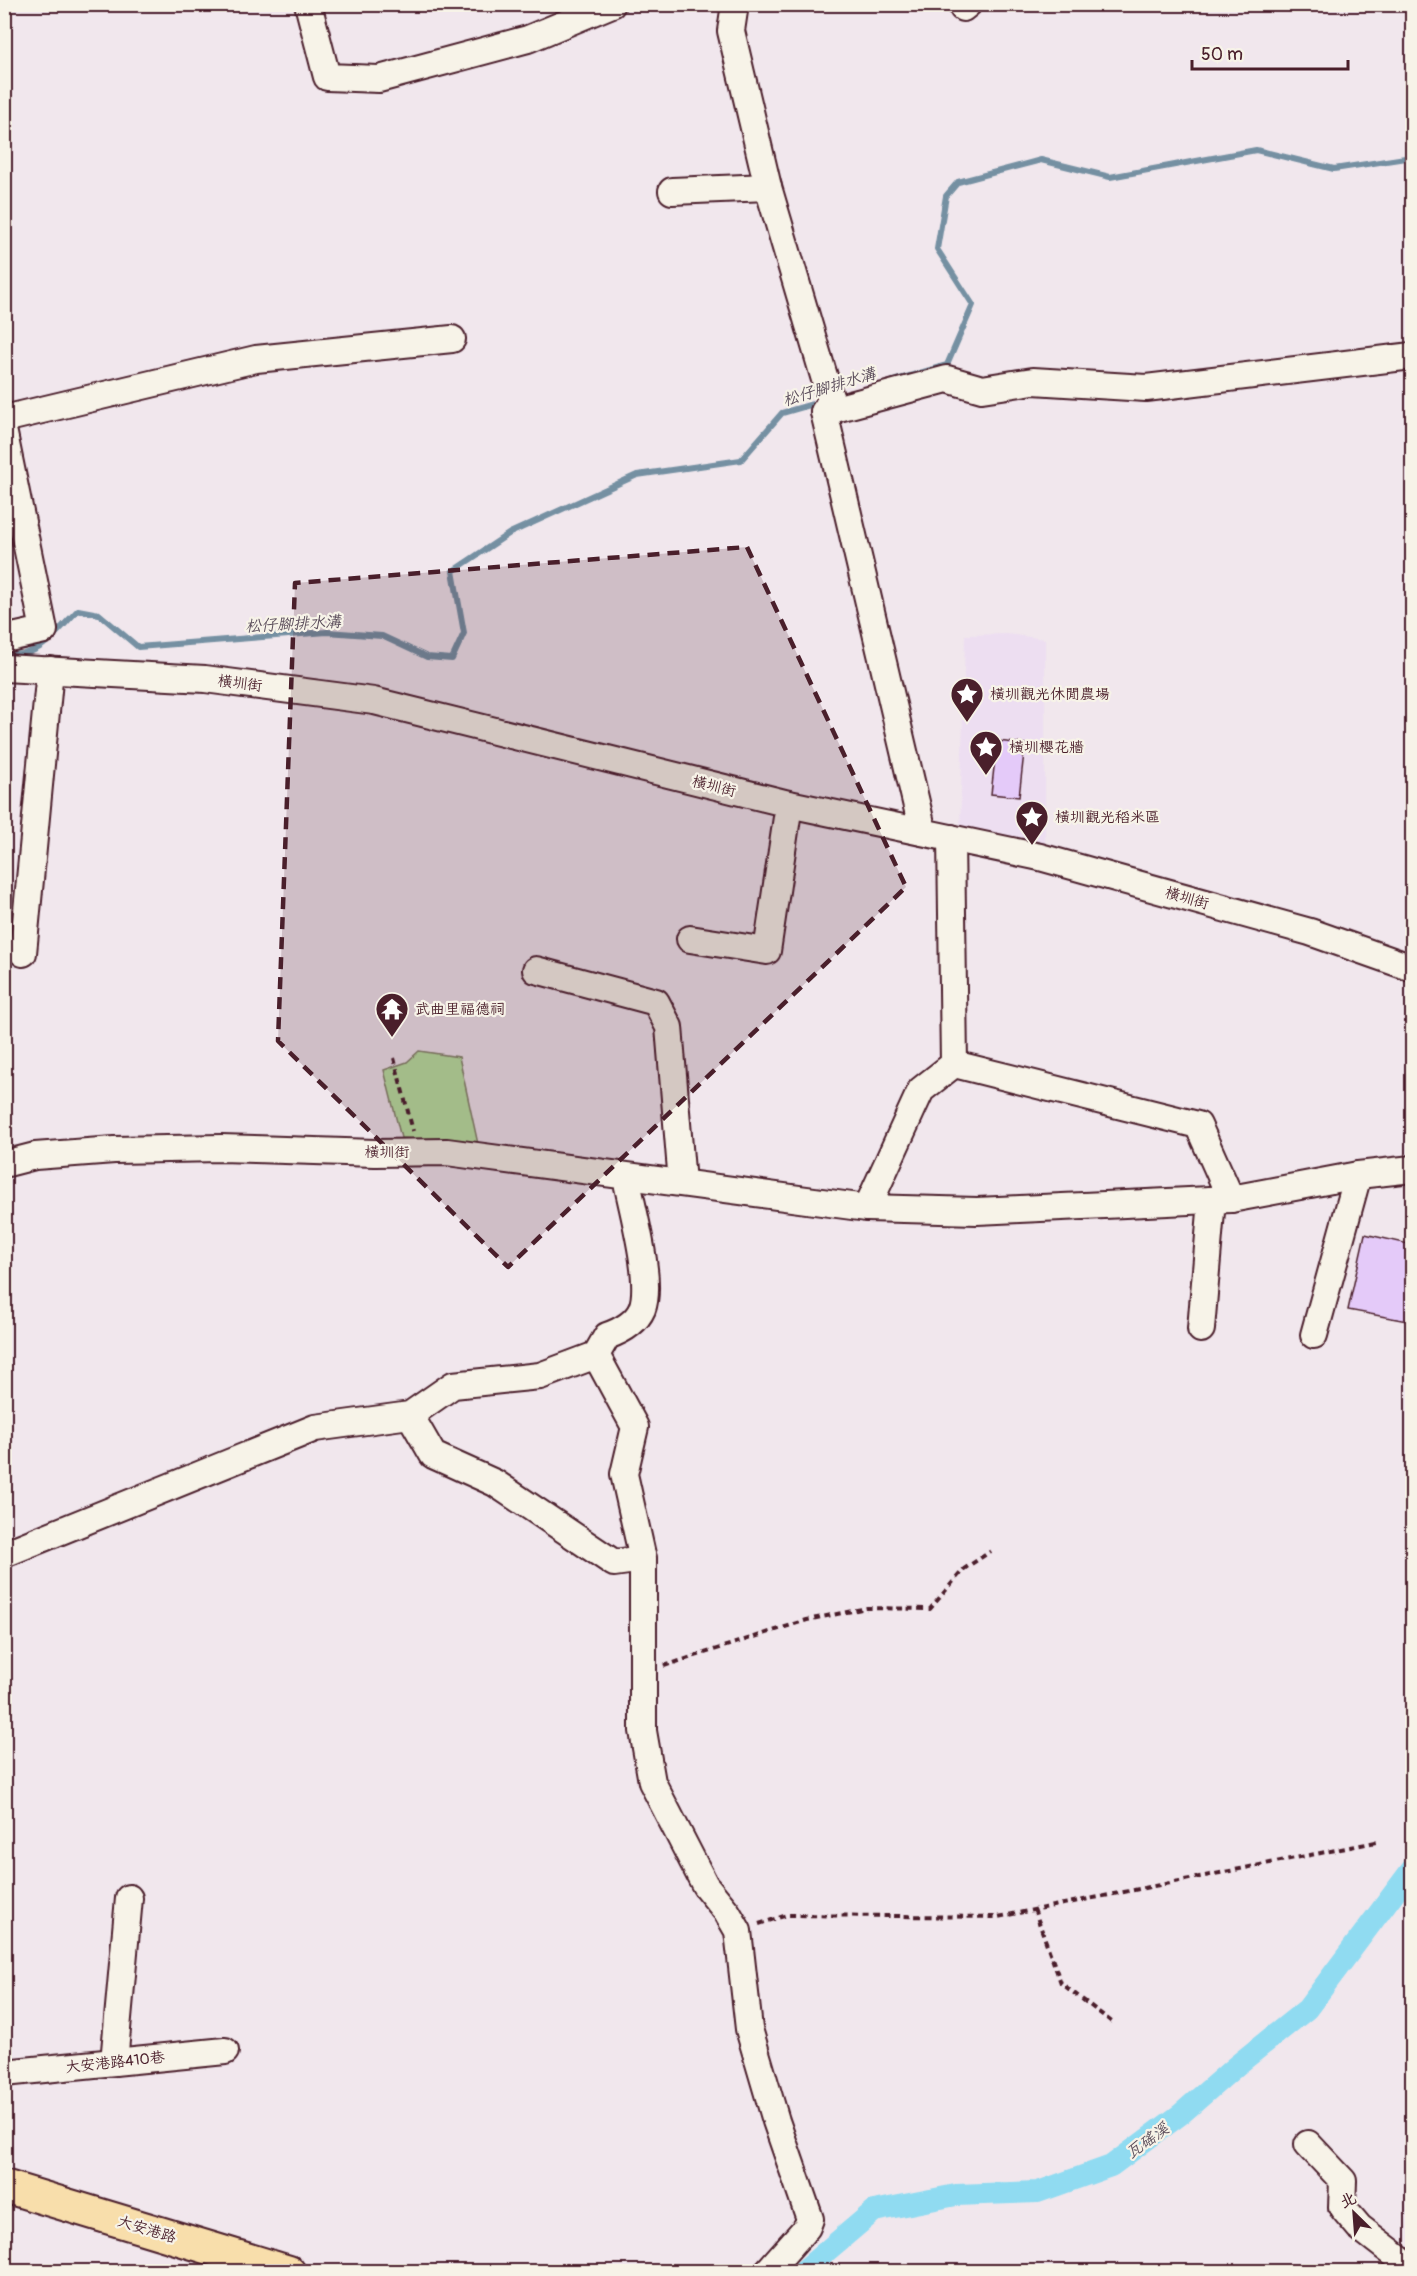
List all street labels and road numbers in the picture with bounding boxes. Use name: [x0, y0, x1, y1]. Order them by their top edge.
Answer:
street label: 橫圳街: [216, 671, 263, 696]
street label: 橫圳街: [690, 772, 738, 801]
street label: 橫圳街: [1163, 883, 1211, 914]
street label: 橫圳街: [364, 1143, 410, 1162]
street label: 大安港路410巷: [64, 2048, 166, 2077]
street label: 大安港路: [115, 2212, 178, 2247]

